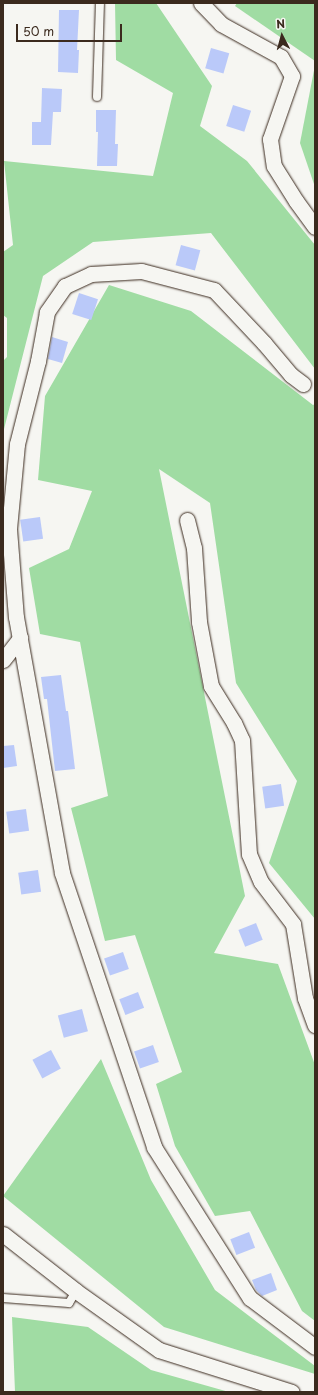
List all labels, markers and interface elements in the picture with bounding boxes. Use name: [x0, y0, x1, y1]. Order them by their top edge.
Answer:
text: N: [275, 15, 286, 32]
scale bar: [18, 16, 124, 42]
north arrow: [262, 16, 302, 56]
text: 50 m: [23, 22, 54, 40]

